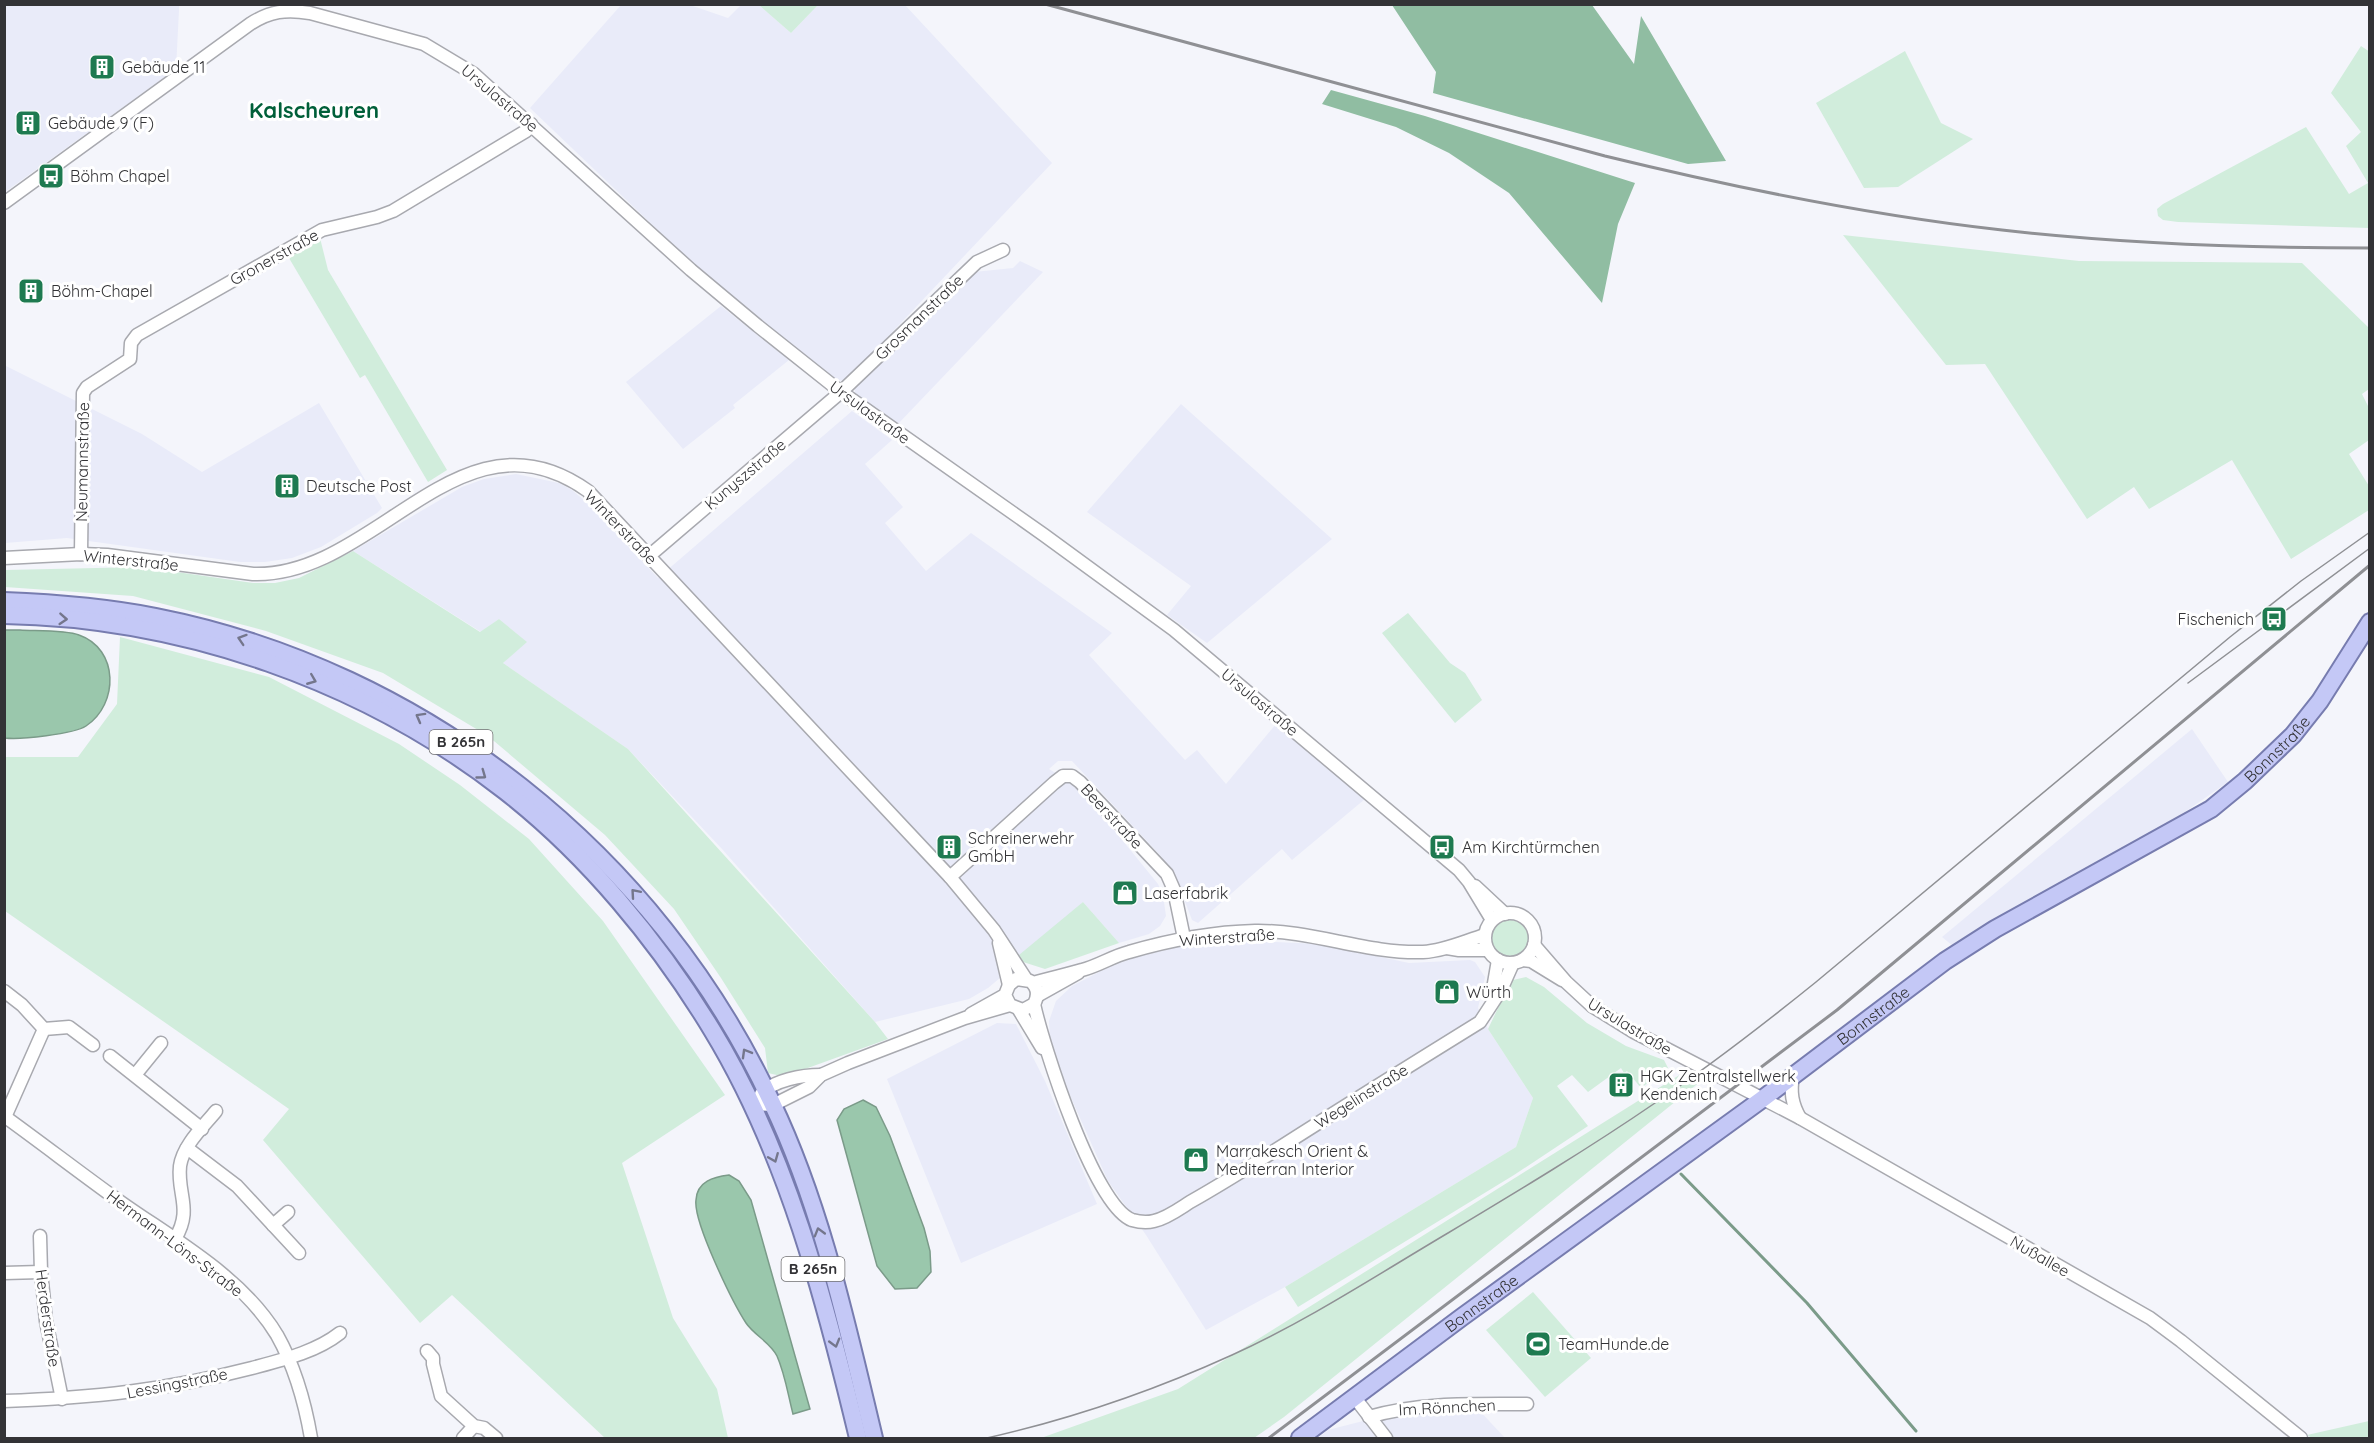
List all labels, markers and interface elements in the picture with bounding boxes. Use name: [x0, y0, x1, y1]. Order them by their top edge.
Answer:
building icon: Gebäude 11: [87, 52, 117, 82]
place label: Gebäude 11: [122, 57, 205, 77]
street label: Ursulastraße: [457, 60, 543, 136]
district label: Kalscheuren: [249, 96, 379, 124]
building icon: Gebäude 9 (F): [13, 108, 43, 138]
place label: Gebäude 9 (F): [48, 113, 154, 133]
bus stop icon: Böhm Chapel: [36, 161, 66, 191]
place label: Böhm Chapel: [70, 166, 170, 186]
street label: Gronerstraße: [226, 224, 322, 290]
street label: Grosmanstraße: [871, 270, 967, 364]
building icon: Böhm-Chapel: [16, 276, 46, 306]
place label: Böhm-Chapel: [51, 281, 153, 301]
street label: Ursulastraße: [826, 376, 914, 448]
street label: Neumannstraße: [71, 402, 93, 522]
street label: Kunyszstraße: [700, 434, 790, 514]
building icon: Deutsche Post: [272, 471, 302, 501]
place label: Deutsche Post: [306, 476, 412, 496]
street label: Winterstraße: [580, 486, 662, 568]
street label: Winterstraße: [82, 545, 180, 575]
bus stop icon: Fischenich: [2259, 604, 2289, 634]
place label: Fischenich: [2178, 609, 2254, 629]
one-way arrow: [58, 612, 67, 625]
one-way arrow: [237, 634, 248, 646]
street label: Ursulastraße: [1217, 664, 1303, 740]
one-way arrow: [306, 673, 317, 685]
street label: Bonnstraße: [2240, 712, 2314, 787]
one-way arrow: [416, 713, 426, 724]
road number: B 265n: [430, 730, 492, 754]
one-way arrow: [476, 768, 487, 779]
street label: Beerstraße: [1077, 779, 1147, 853]
place label: Schreinerwehr GmbH: [968, 828, 1074, 866]
building icon: Schreinerwehr GmbH: [934, 832, 964, 862]
bus stop icon: Am Kirchtürmchen: [1427, 832, 1457, 862]
place label: Am Kirchtürmchen: [1462, 837, 1600, 857]
shop icon: Laserfabrik: [1110, 878, 1140, 908]
place label: Laserfabrik: [1144, 883, 1228, 903]
one-way arrow: [631, 889, 642, 900]
street label: Winterstraße: [1178, 924, 1276, 950]
shop icon: Würth: [1432, 977, 1462, 1007]
place label: Würth: [1466, 982, 1511, 1002]
street label: Bonnstraße: [1833, 982, 1913, 1049]
street label: Ursulastraße: [1584, 993, 1676, 1059]
one-way arrow: [741, 1049, 753, 1059]
street label: Wegelinstraße: [1311, 1059, 1411, 1133]
place label: HGK Zentralstellwerk Kendenich: [1640, 1066, 1796, 1104]
building icon: HGK Zentralstellwerk Kendenich: [1606, 1070, 1636, 1100]
place label: Marrakesch Orient & Mediterran Interior: [1216, 1141, 1368, 1179]
shop icon: Marrakesch Orient & Mediterran Interior: [1181, 1145, 1211, 1175]
one-way arrow: [766, 1152, 779, 1163]
street label: Hermann-Löns-Straße: [103, 1185, 247, 1301]
one-way arrow: [814, 1227, 826, 1238]
street label: Nußallee: [2007, 1231, 2073, 1281]
road number: B 265n: [782, 1257, 844, 1281]
street label: Herderstraße: [31, 1268, 65, 1368]
street label: Bonnstraße: [1441, 1270, 1522, 1336]
sports icon: TeamHunde.de: [1523, 1329, 1553, 1359]
place label: TeamHunde.de: [1558, 1334, 1669, 1354]
one-way arrow: [828, 1337, 840, 1348]
street label: Lessingstraße: [125, 1363, 229, 1403]
street label: Im Rönnchen: [1398, 1394, 1496, 1420]

